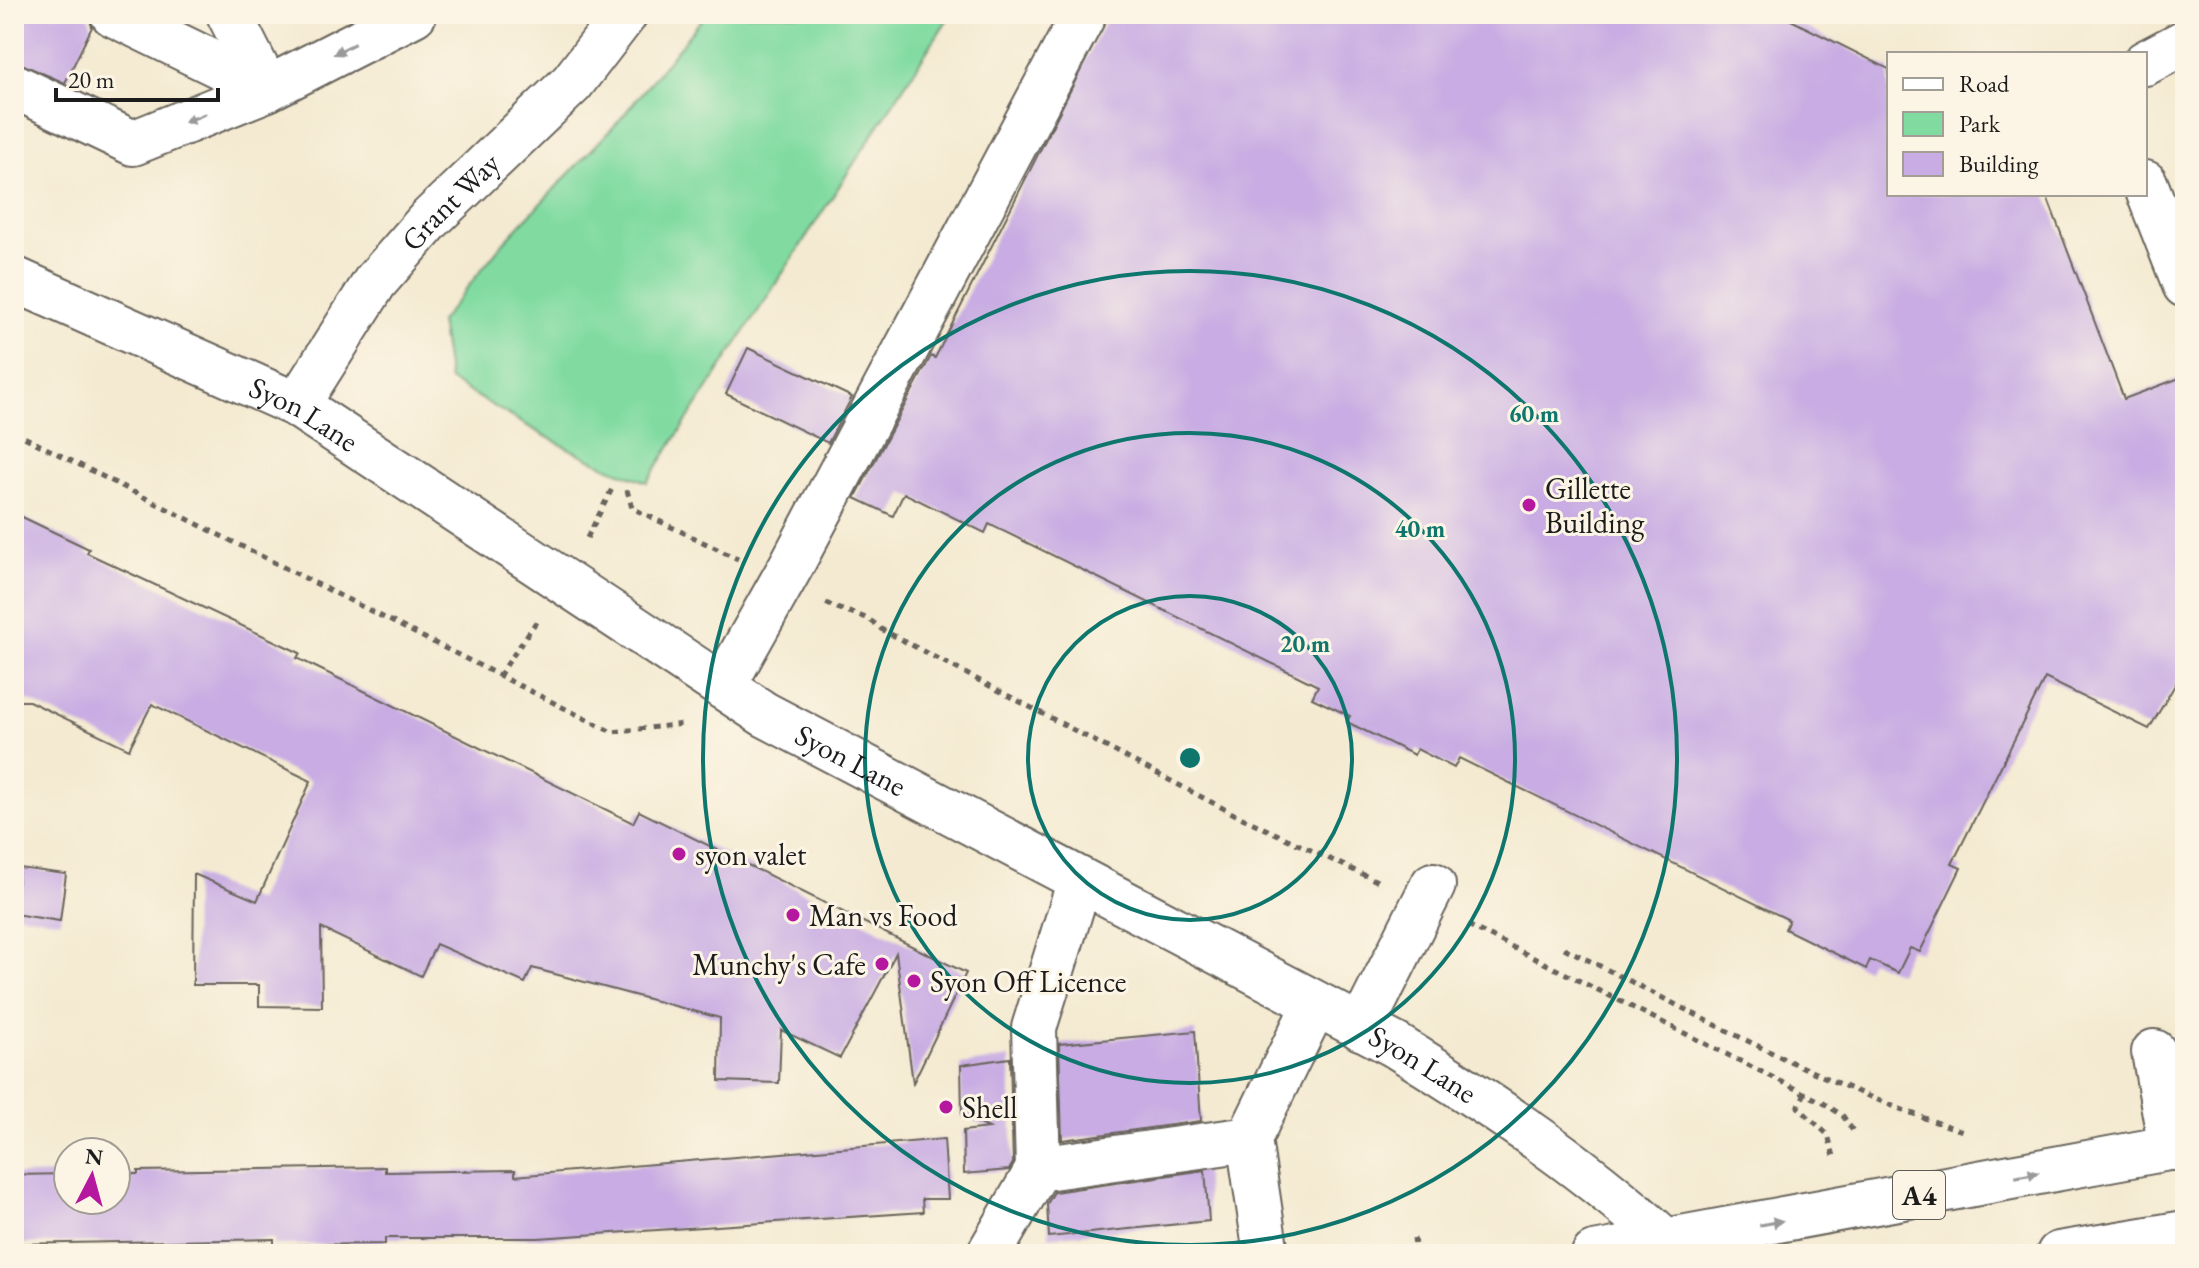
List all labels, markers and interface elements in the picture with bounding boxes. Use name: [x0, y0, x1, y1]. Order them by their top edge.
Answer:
one-way arrow: [333, 43, 356, 56]
scale bar: [56, 52, 218, 102]
legend: [1887, 52, 2147, 196]
text: 20 m: [68, 64, 115, 95]
text: Road: [1959, 68, 2010, 99]
text: Park: [1959, 108, 2001, 139]
one-way arrow: [183, 112, 207, 125]
street label: Grant Way: [392, 143, 508, 259]
text: Building: [1959, 148, 2039, 179]
street label: Syon Lane: [244, 367, 366, 460]
text: 60 m: [1509, 398, 1559, 429]
place label: Gillette Building: [1545, 469, 1645, 542]
marker: Gillette Building: [1520, 496, 1538, 514]
text: 40 m: [1395, 513, 1445, 544]
text: 20 m: [1280, 628, 1330, 659]
street label: Syon Lane: [789, 714, 913, 805]
centre of rings: [1176, 744, 1204, 772]
place label: syon valet: [695, 835, 807, 874]
marker: syon valet: [670, 845, 688, 863]
place label: Man vs Food: [809, 896, 958, 935]
marker: Man vs Food: [784, 906, 802, 924]
place label: Munchy's Cafe: [692, 945, 866, 984]
marker: Munchy's Cafe: [873, 955, 891, 973]
place label: Syon Off Licence: [930, 962, 1127, 1001]
marker: Syon Off Licence: [905, 972, 923, 990]
street label: Syon Lane: [1363, 1015, 1485, 1112]
place label: Shell: [962, 1088, 1018, 1127]
marker: Shell: [937, 1098, 955, 1116]
north arrow: [52, 1136, 132, 1216]
text: N: [84, 1141, 105, 1172]
one-way arrow: [2015, 1169, 2040, 1181]
road number: A4: [1893, 1171, 1945, 1219]
one-way arrow: [1759, 1216, 1784, 1228]

